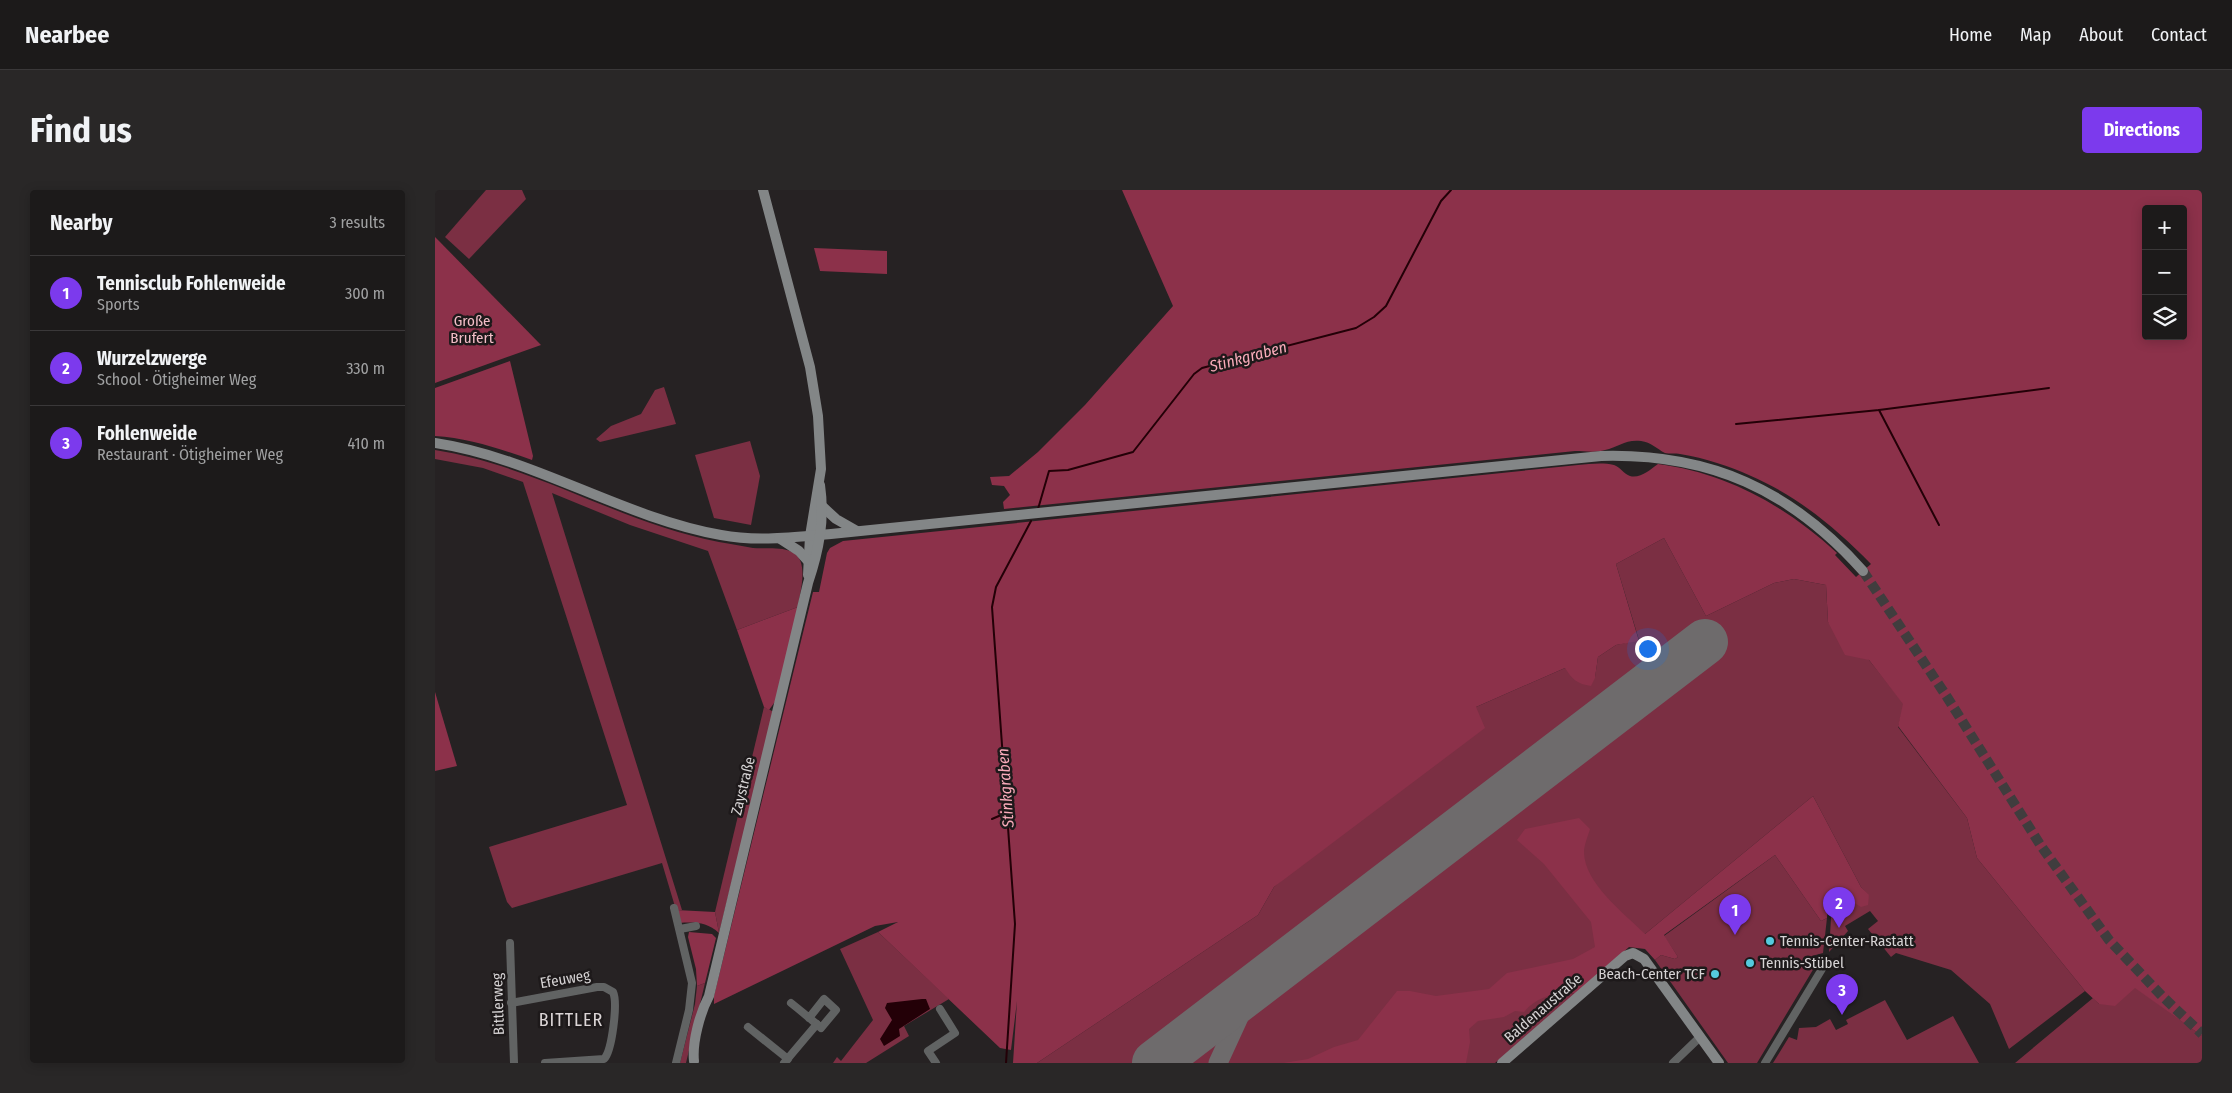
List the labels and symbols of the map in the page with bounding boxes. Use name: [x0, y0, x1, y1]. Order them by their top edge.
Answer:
park label: Große Brufert: [450, 312, 494, 347]
water label: Stinkgraben: [1206, 337, 1289, 376]
your location: [1635, 636, 1661, 662]
water label: Stinkgraben: [993, 748, 1018, 829]
street label: Zaystraße: [727, 755, 759, 817]
pin: 2: [1823, 887, 1855, 928]
pin: 1: [1719, 894, 1751, 935]
place label: Tennis-Center-Rastatt: [1780, 932, 1914, 950]
marker: Tennis-Center-Rastatt: [1764, 935, 1776, 947]
place label: Tennis-Stübel: [1760, 954, 1844, 972]
marker: Tennis-Stübel: [1744, 957, 1756, 969]
place label: Beach-Center TCF: [1598, 965, 1705, 983]
street label: Efeuweg: [538, 966, 592, 992]
marker: Beach-Center TCF: [1709, 968, 1721, 980]
street label: Baldenaustraße: [1501, 969, 1585, 1047]
street label: Bittlerweg: [488, 972, 508, 1036]
pin: 3: [1826, 974, 1858, 1015]
district label: BITTLER: [539, 1009, 603, 1031]

